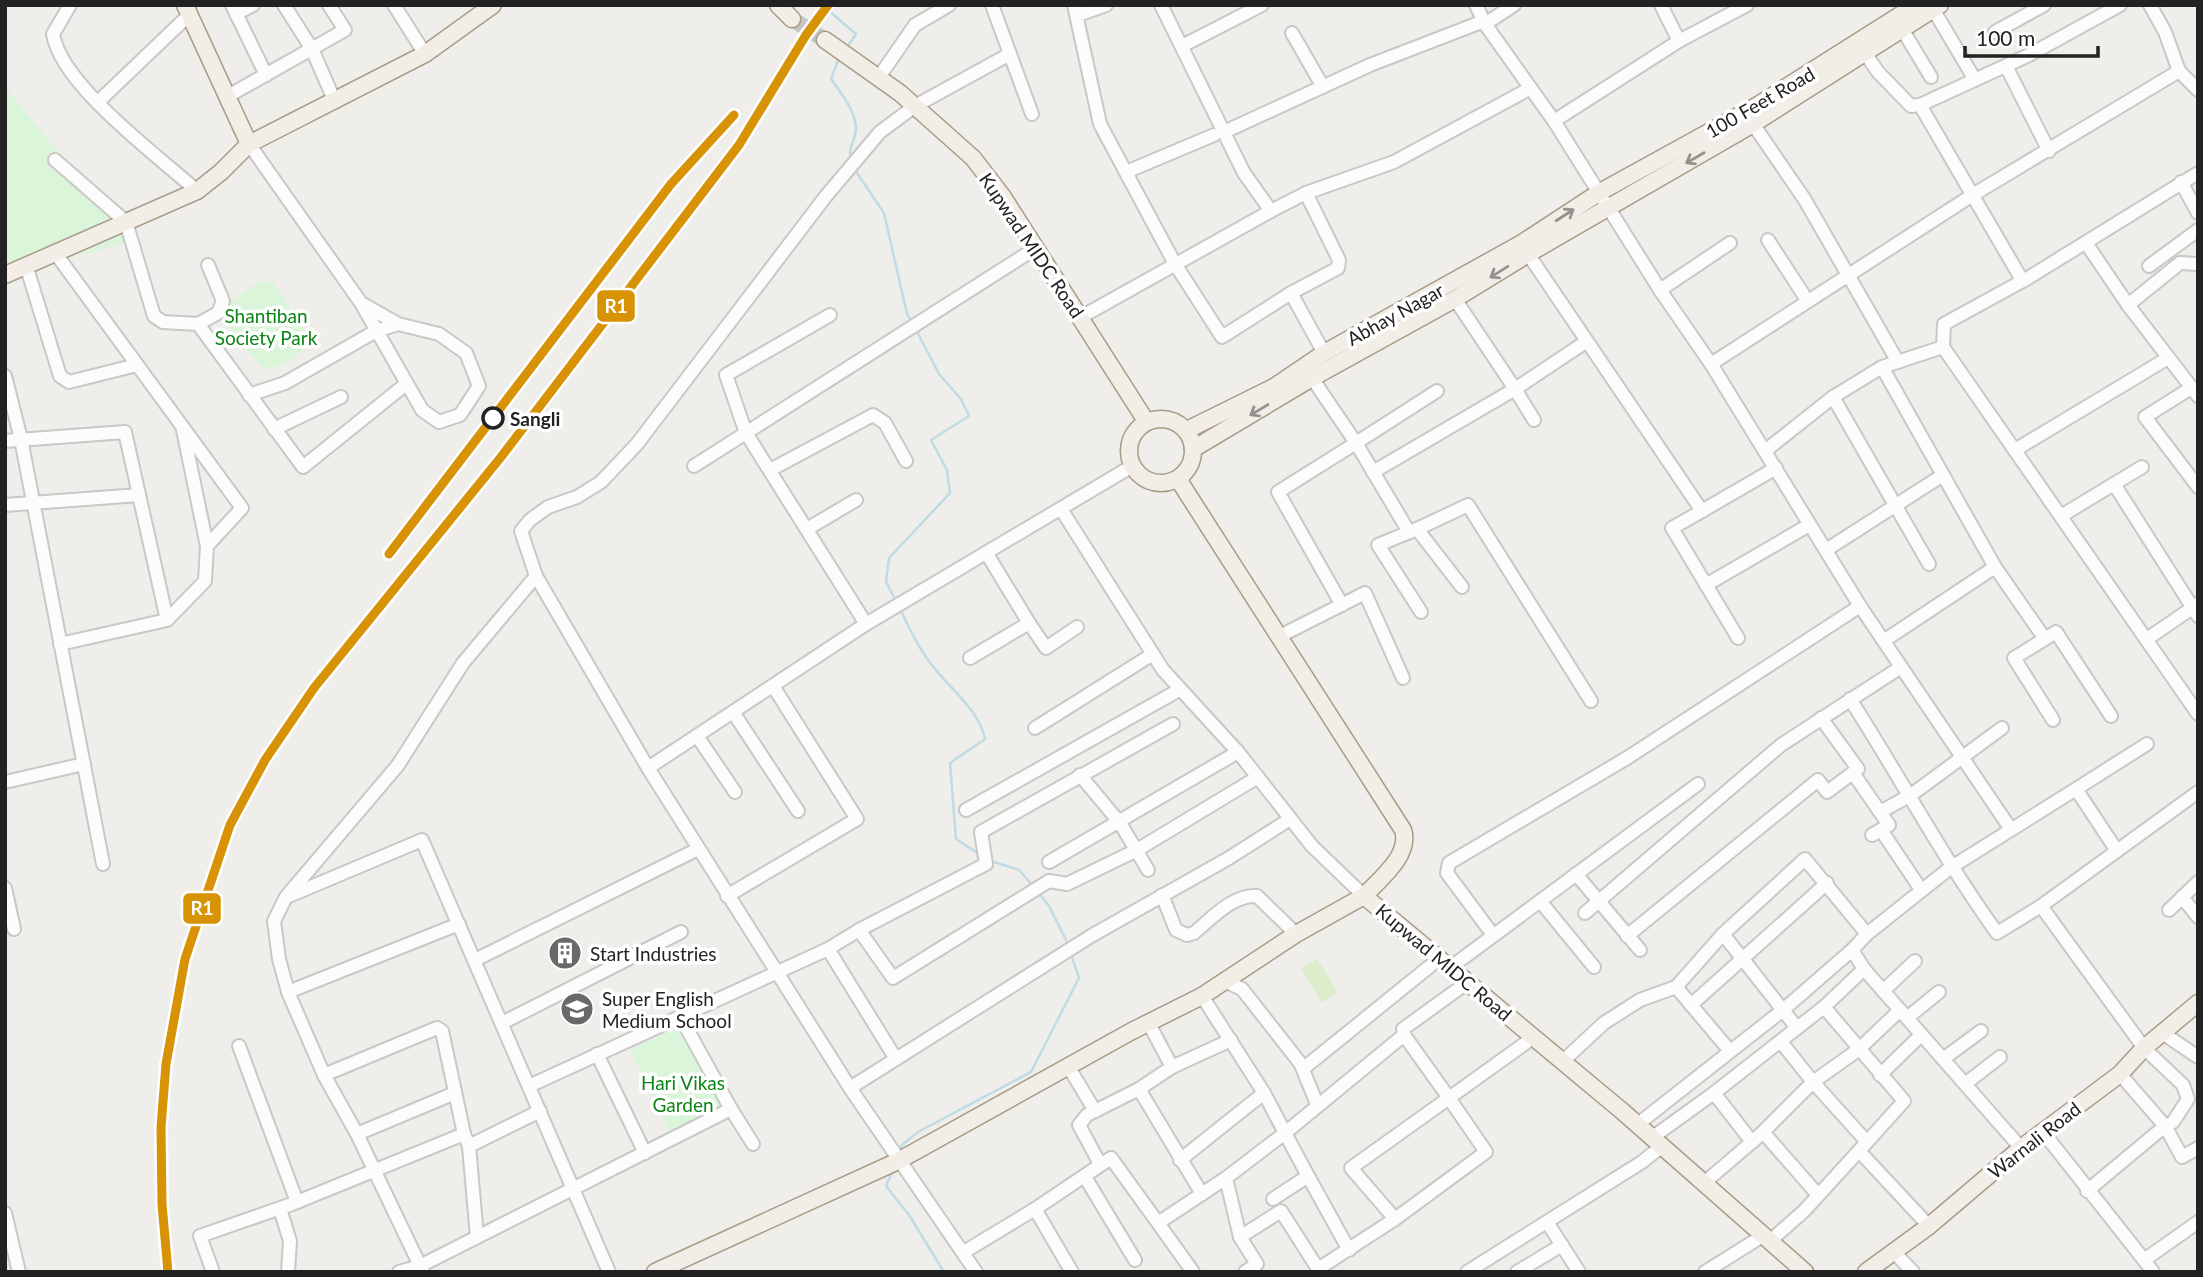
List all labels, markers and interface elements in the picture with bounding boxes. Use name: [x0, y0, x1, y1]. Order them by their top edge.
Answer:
scale bar: [1965, 14, 2098, 58]
text: 100 m: [1976, 25, 2035, 50]
street label: 100 Feet Road: [1702, 62, 1818, 142]
one-way arrow: [1685, 151, 1705, 165]
street label: Kupwad MIDC Road: [975, 168, 1089, 322]
one-way arrow: [1555, 208, 1575, 222]
one-way arrow: [1489, 266, 1509, 280]
street label: Abhay Nagar: [1342, 278, 1448, 350]
line badge: R1: [596, 289, 636, 323]
text: R1: [604, 294, 628, 317]
park label: Shantiban Society Park: [215, 304, 318, 349]
one-way arrow: [1249, 403, 1269, 417]
marker: Sangli: [482, 407, 504, 429]
place label: Sangli: [510, 407, 560, 430]
line badge: R1: [182, 892, 222, 925]
text: R1: [190, 896, 214, 919]
street label: Kupwad MIDC Road: [1371, 899, 1517, 1025]
building icon: Start Industries: [546, 934, 584, 972]
place label: Start Industries: [590, 942, 717, 965]
place label: Super English Medium School: [602, 987, 732, 1032]
school or university icon: Super English Medium School: [558, 990, 596, 1028]
park label: Hari Vikas Garden: [641, 1071, 725, 1116]
street label: Warnali Road: [1983, 1097, 2085, 1183]

